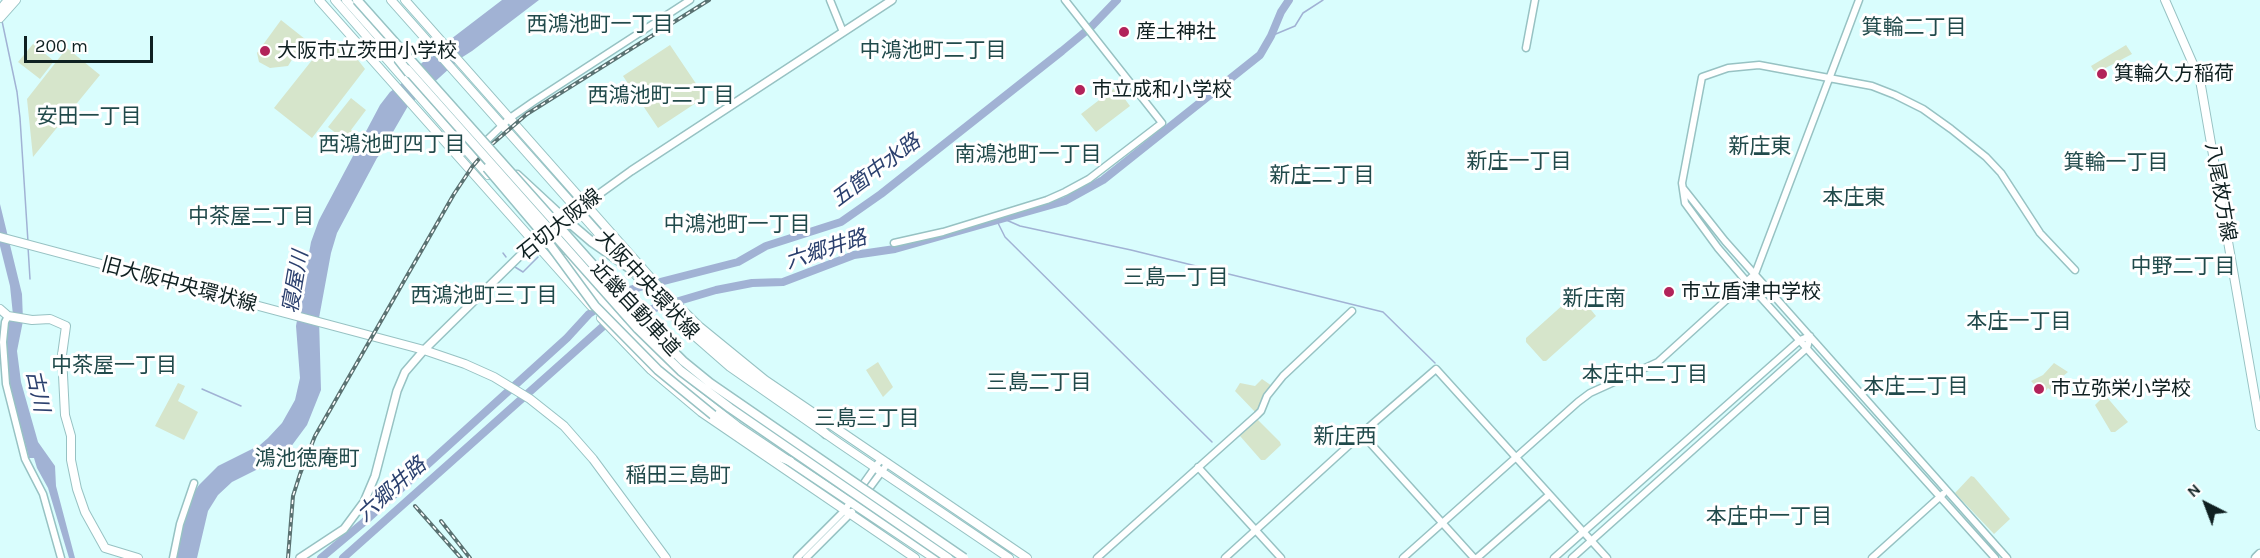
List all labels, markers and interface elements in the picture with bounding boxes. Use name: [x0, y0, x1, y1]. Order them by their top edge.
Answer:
district label: 西鴻池町一丁目: [527, 12, 673, 38]
district label: 箕輪二丁目: [1862, 15, 1966, 41]
place label: 産土神社: [1136, 20, 1216, 44]
scale bar: [27, 24, 156, 62]
marker: 産土神社: [1117, 25, 1131, 39]
text: 200 m: [35, 35, 88, 57]
district label: 中鴻池町二丁目: [860, 38, 1006, 64]
place label: 大阪市立茨田小学校: [277, 39, 457, 63]
marker: 大阪市立茨田小学校: [258, 44, 272, 58]
place label: 箕輪久方稲荷: [2114, 62, 2234, 86]
marker: 箕輪久方稲荷: [2095, 67, 2109, 81]
place label: 市立成和小学校: [1092, 78, 1232, 102]
district label: 西鴻池町二丁目: [588, 83, 734, 109]
marker: 市立成和小学校: [1073, 83, 1087, 97]
district label: 安田一丁目: [37, 104, 141, 130]
water label: 五箇中水路: [826, 129, 926, 213]
district label: 西鴻池町四丁目: [319, 132, 465, 158]
district label: 新庄東: [1729, 134, 1791, 160]
street label: 八尾枚方線: [2199, 141, 2241, 243]
district label: 南鴻池町一丁目: [955, 142, 1101, 168]
district label: 新庄一丁目: [1467, 149, 1571, 175]
district label: 箕輪一丁目: [2064, 150, 2168, 176]
district label: 新庄二丁目: [1270, 163, 1374, 189]
street label: 石切大阪線: [514, 184, 606, 266]
district label: 本庄東: [1823, 185, 1885, 211]
district label: 中茶屋二丁目: [188, 204, 314, 230]
district label: 中鴻池町一丁目: [664, 212, 810, 238]
water label: 六郷井路: [782, 225, 870, 275]
street label: 大阪中央環状線: [590, 226, 704, 344]
water label: 寝屋川: [278, 249, 314, 315]
street label: 旧大阪中央環状線: [99, 253, 259, 317]
district label: 中野二丁目: [2131, 254, 2235, 280]
street label: 近畿自動車道: [585, 257, 685, 361]
district label: 三島一丁目: [1124, 265, 1228, 291]
place label: 市立盾津中学校: [1681, 280, 1821, 304]
district label: 西鴻池町三丁目: [411, 283, 557, 309]
marker: 市立盾津中学校: [1662, 285, 1676, 299]
district label: 新庄南: [1563, 286, 1625, 312]
district label: 本庄一丁目: [1967, 309, 2071, 335]
district label: 中茶屋一丁目: [51, 353, 177, 379]
district label: 本庄中二丁目: [1582, 362, 1708, 388]
water label: 古川: [20, 368, 54, 414]
district label: 三島二丁目: [987, 370, 1091, 396]
district label: 本庄二丁目: [1864, 374, 1968, 400]
place label: 市立弥栄小学校: [2051, 377, 2191, 401]
marker: 市立弥栄小学校: [2032, 382, 2046, 396]
district label: 三島三丁目: [815, 406, 919, 432]
district label: 新庄西: [1314, 424, 1376, 450]
district label: 鴻池徳庵町: [255, 446, 359, 472]
water label: 六郷井路: [352, 453, 432, 527]
district label: 稲田三島町: [626, 463, 730, 489]
north arrow: [2176, 474, 2236, 534]
text: N: [2183, 479, 2204, 501]
district label: 本庄中一丁目: [1706, 504, 1832, 530]

